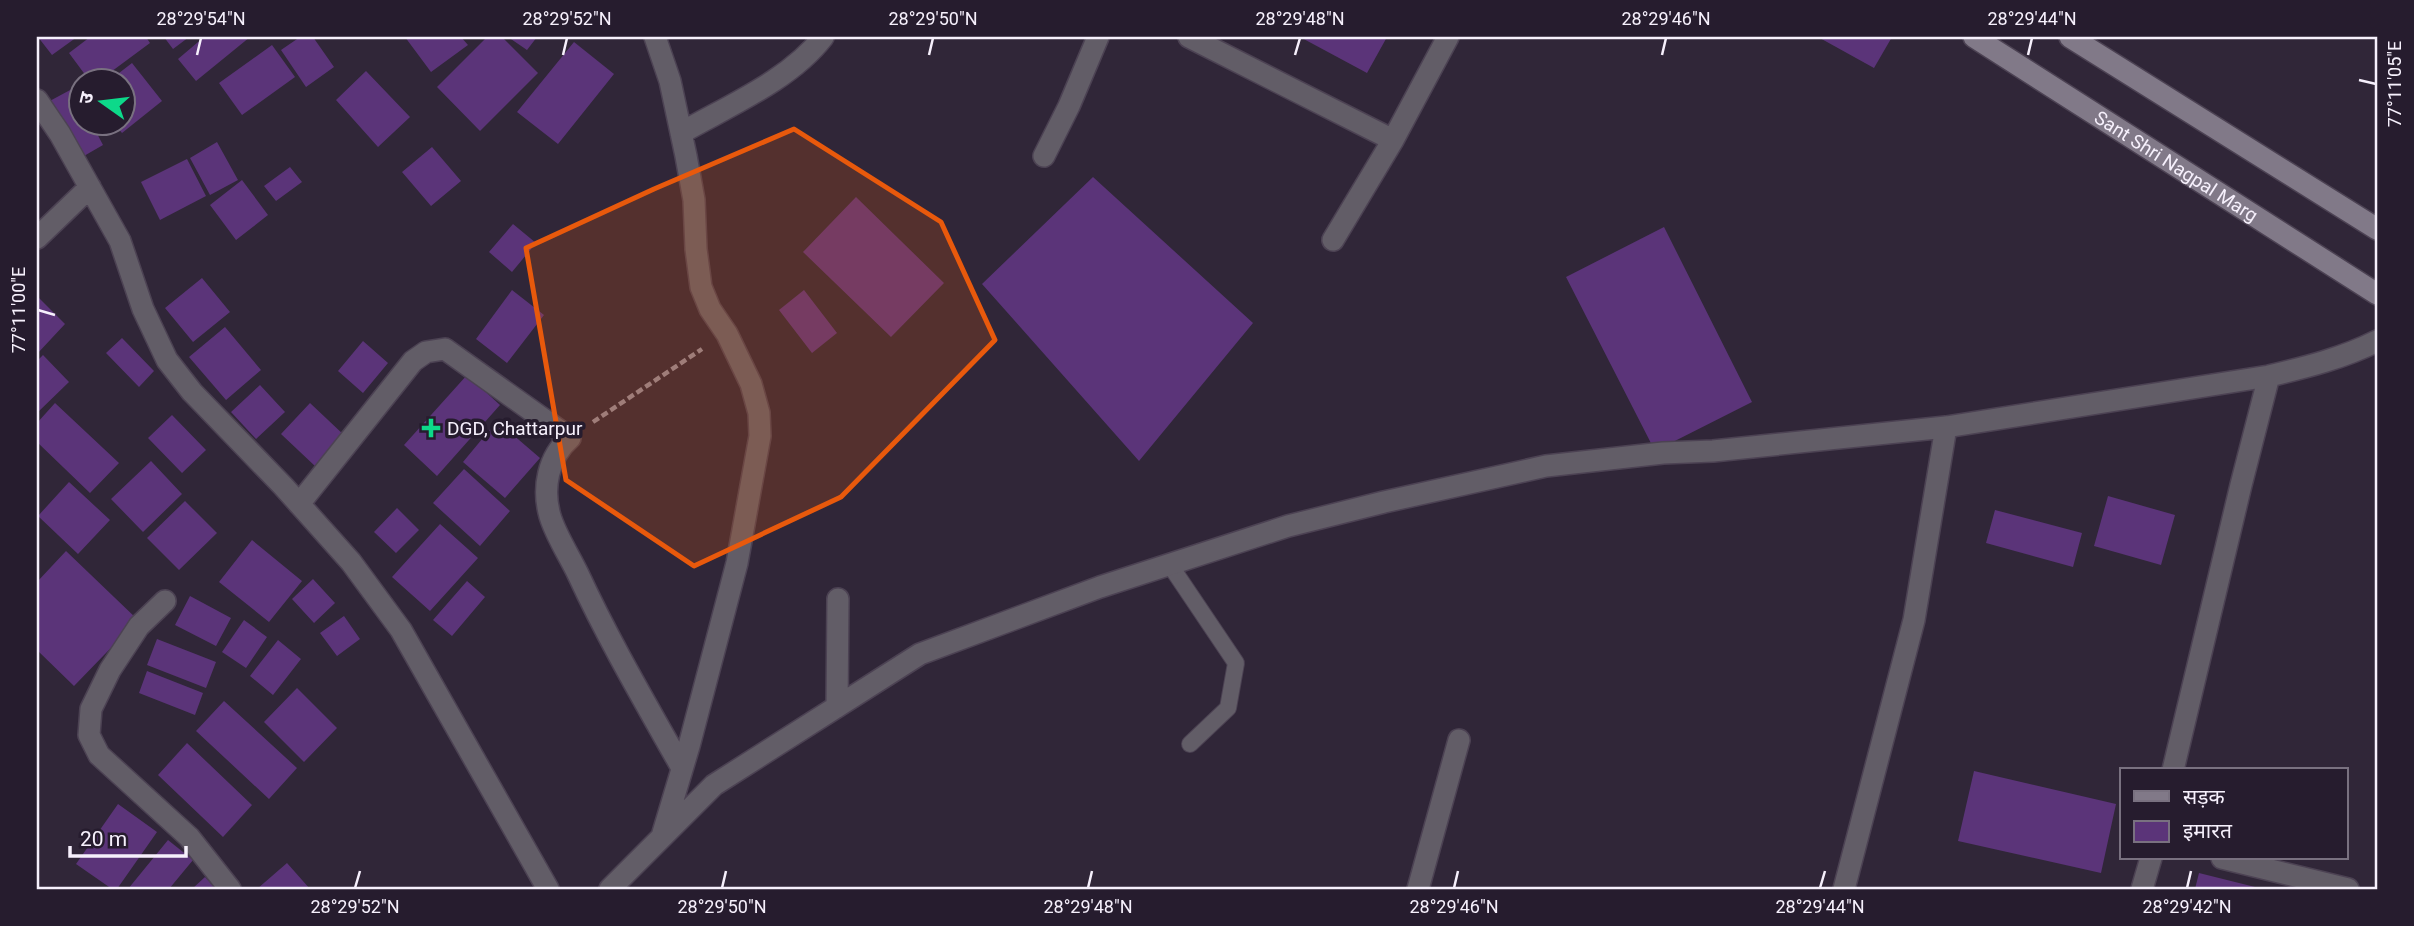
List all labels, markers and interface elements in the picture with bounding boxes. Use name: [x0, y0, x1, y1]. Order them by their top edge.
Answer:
text: 28°29'54"N: [156, 8, 246, 29]
text: 28°29'52"N: [522, 8, 612, 29]
text: 28°29'50"N: [888, 8, 978, 29]
text: 28°29'48"N: [1255, 8, 1345, 29]
text: 28°29'46"N: [1621, 8, 1711, 29]
text: 28°29'44"N: [1987, 8, 2077, 29]
text: 77°11'05"E: [2384, 41, 2405, 127]
north arrow: [66, 66, 136, 136]
text: उ: [73, 89, 99, 106]
street label: Sant Shri Nagpal Marg: [2090, 106, 2262, 227]
text: 77°11'00"E: [8, 267, 29, 353]
place label: DGD, Chattarpur: [447, 417, 583, 440]
marker: DGD, Chattarpur: [421, 418, 441, 438]
legend: [2120, 768, 2348, 860]
text: सड़क: [2183, 785, 2225, 809]
scale bar: [70, 814, 186, 858]
text: इमारत: [2183, 819, 2233, 843]
text: 20 m: [80, 827, 127, 851]
text: 28°29'52"N: [310, 896, 400, 917]
text: 28°29'50"N: [677, 896, 767, 917]
text: 28°29'48"N: [1043, 896, 1133, 917]
text: 28°29'46"N: [1409, 896, 1499, 917]
text: 28°29'44"N: [1775, 896, 1865, 917]
text: 28°29'42"N: [2142, 896, 2232, 917]

